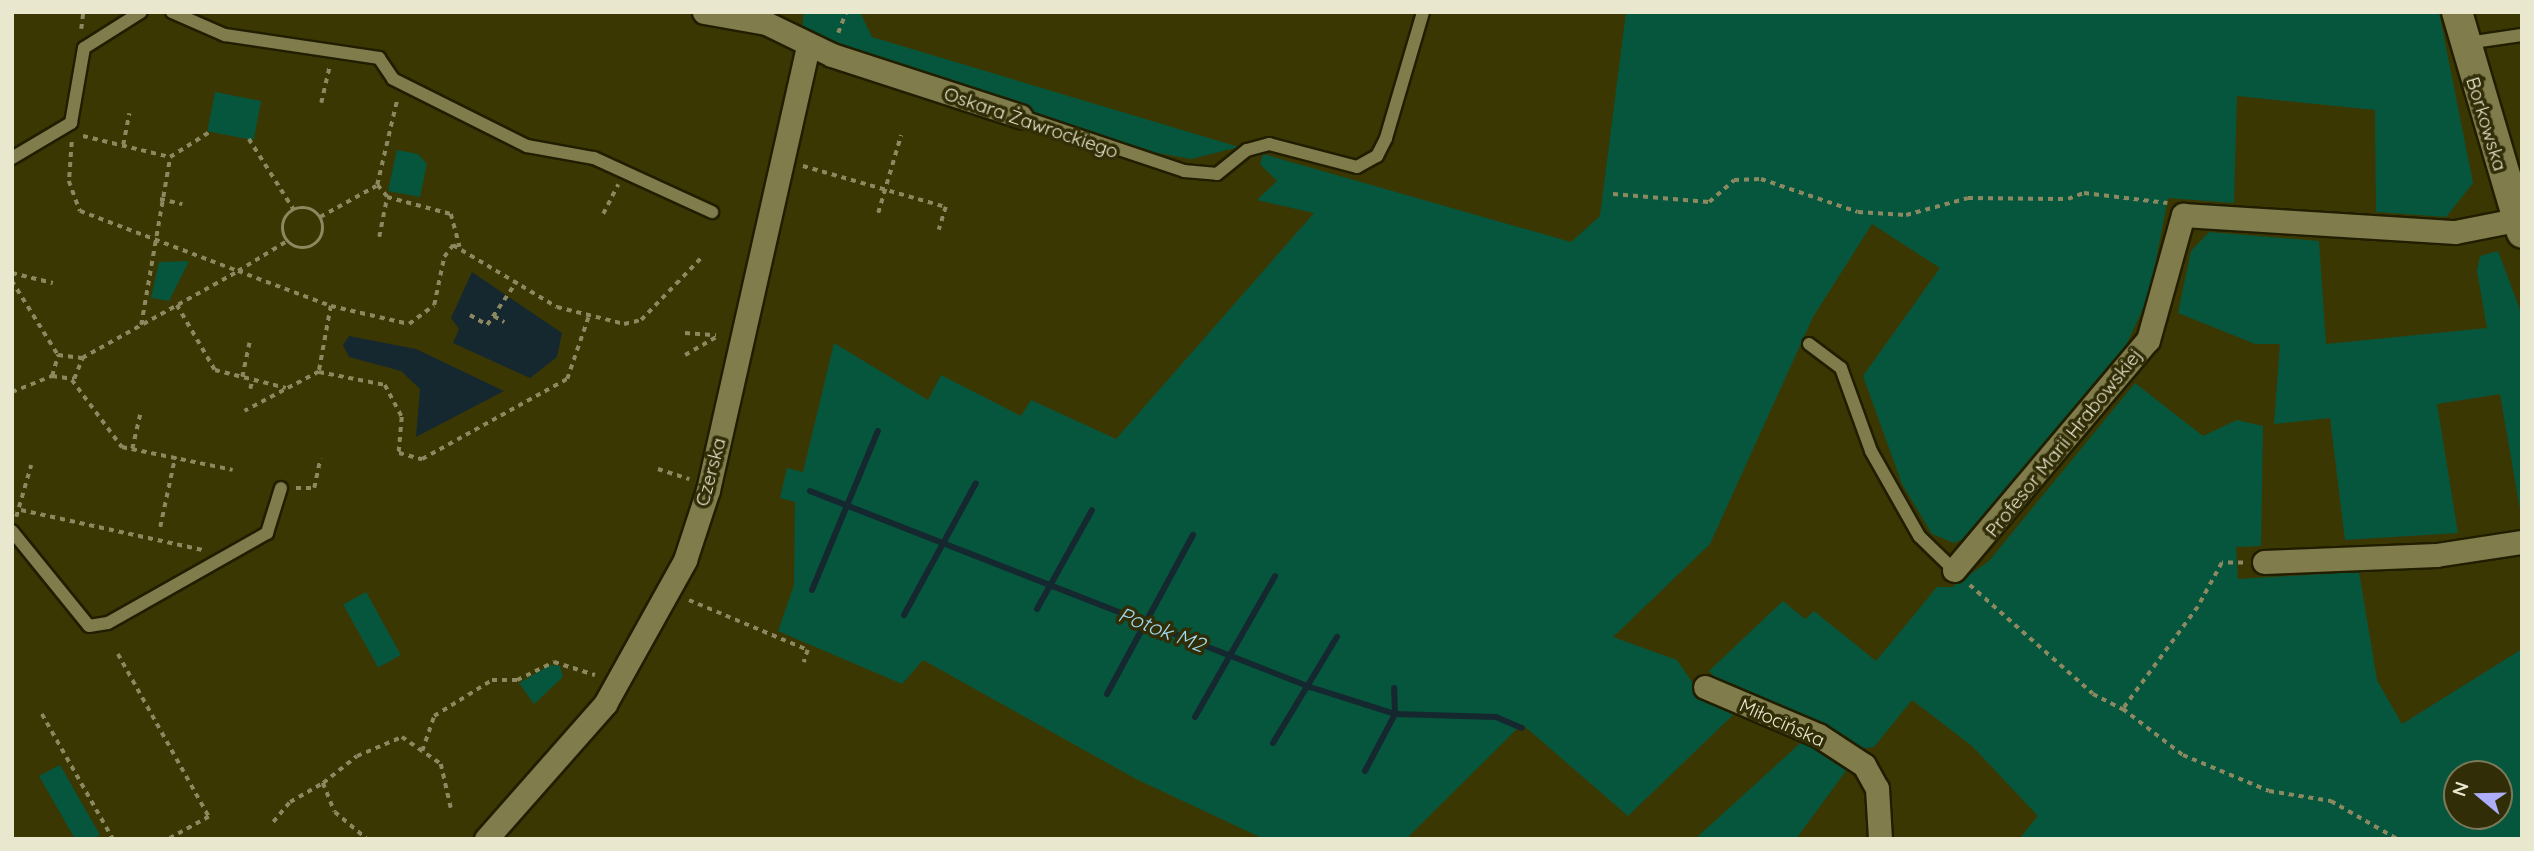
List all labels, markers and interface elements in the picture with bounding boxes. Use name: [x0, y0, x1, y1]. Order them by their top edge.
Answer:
street label: Borkowska: [2461, 74, 2511, 174]
street label: Oskara Żawrockiego: [941, 82, 1121, 164]
street label: Profesor Marii Hrabowskiej: [1981, 344, 2147, 542]
street label: Czerska: [691, 435, 731, 509]
water label: Potok M2: [1115, 601, 1209, 657]
street label: Miłocińska: [1736, 694, 1828, 752]
north arrow: [2443, 760, 2513, 830]
text: N: [2446, 778, 2474, 799]

